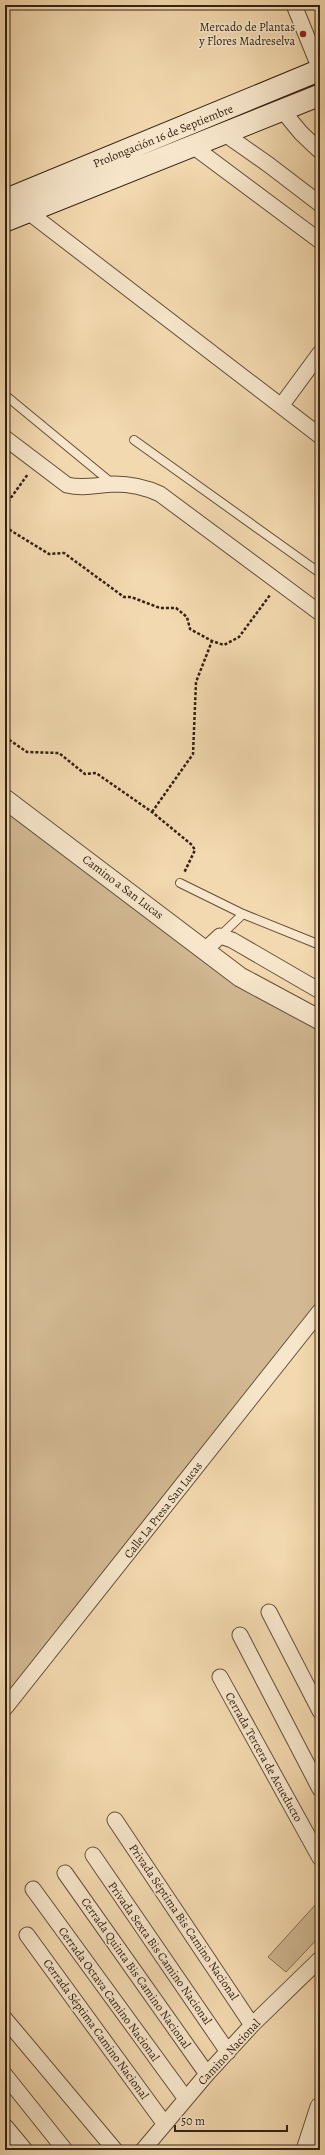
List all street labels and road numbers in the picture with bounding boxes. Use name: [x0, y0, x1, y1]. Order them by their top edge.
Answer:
street label: Prolongación 16 de Septiembre: [90, 100, 236, 172]
street label: Camino a San Lucas: [79, 851, 167, 923]
street label: Calle La Presa San Lucas: [120, 1458, 206, 1562]
street label: Cerrada Tercera de Acueducto: [222, 1689, 306, 1825]
street label: Privada Séptima Bis Camino Nacional: [126, 1841, 242, 2003]
street label: Privada Sexta Bis Camino Nacional: [104, 1878, 216, 2028]
street label: Cerrada Quinta Bis Camino Nacional: [78, 1894, 195, 2052]
street label: Cerrada Octava Camino Nacional: [55, 1924, 163, 2064]
street label: Cerrada Séptima Camino Nacional: [40, 1956, 152, 2102]
street label: Camino Nacional: [194, 2015, 264, 2089]

